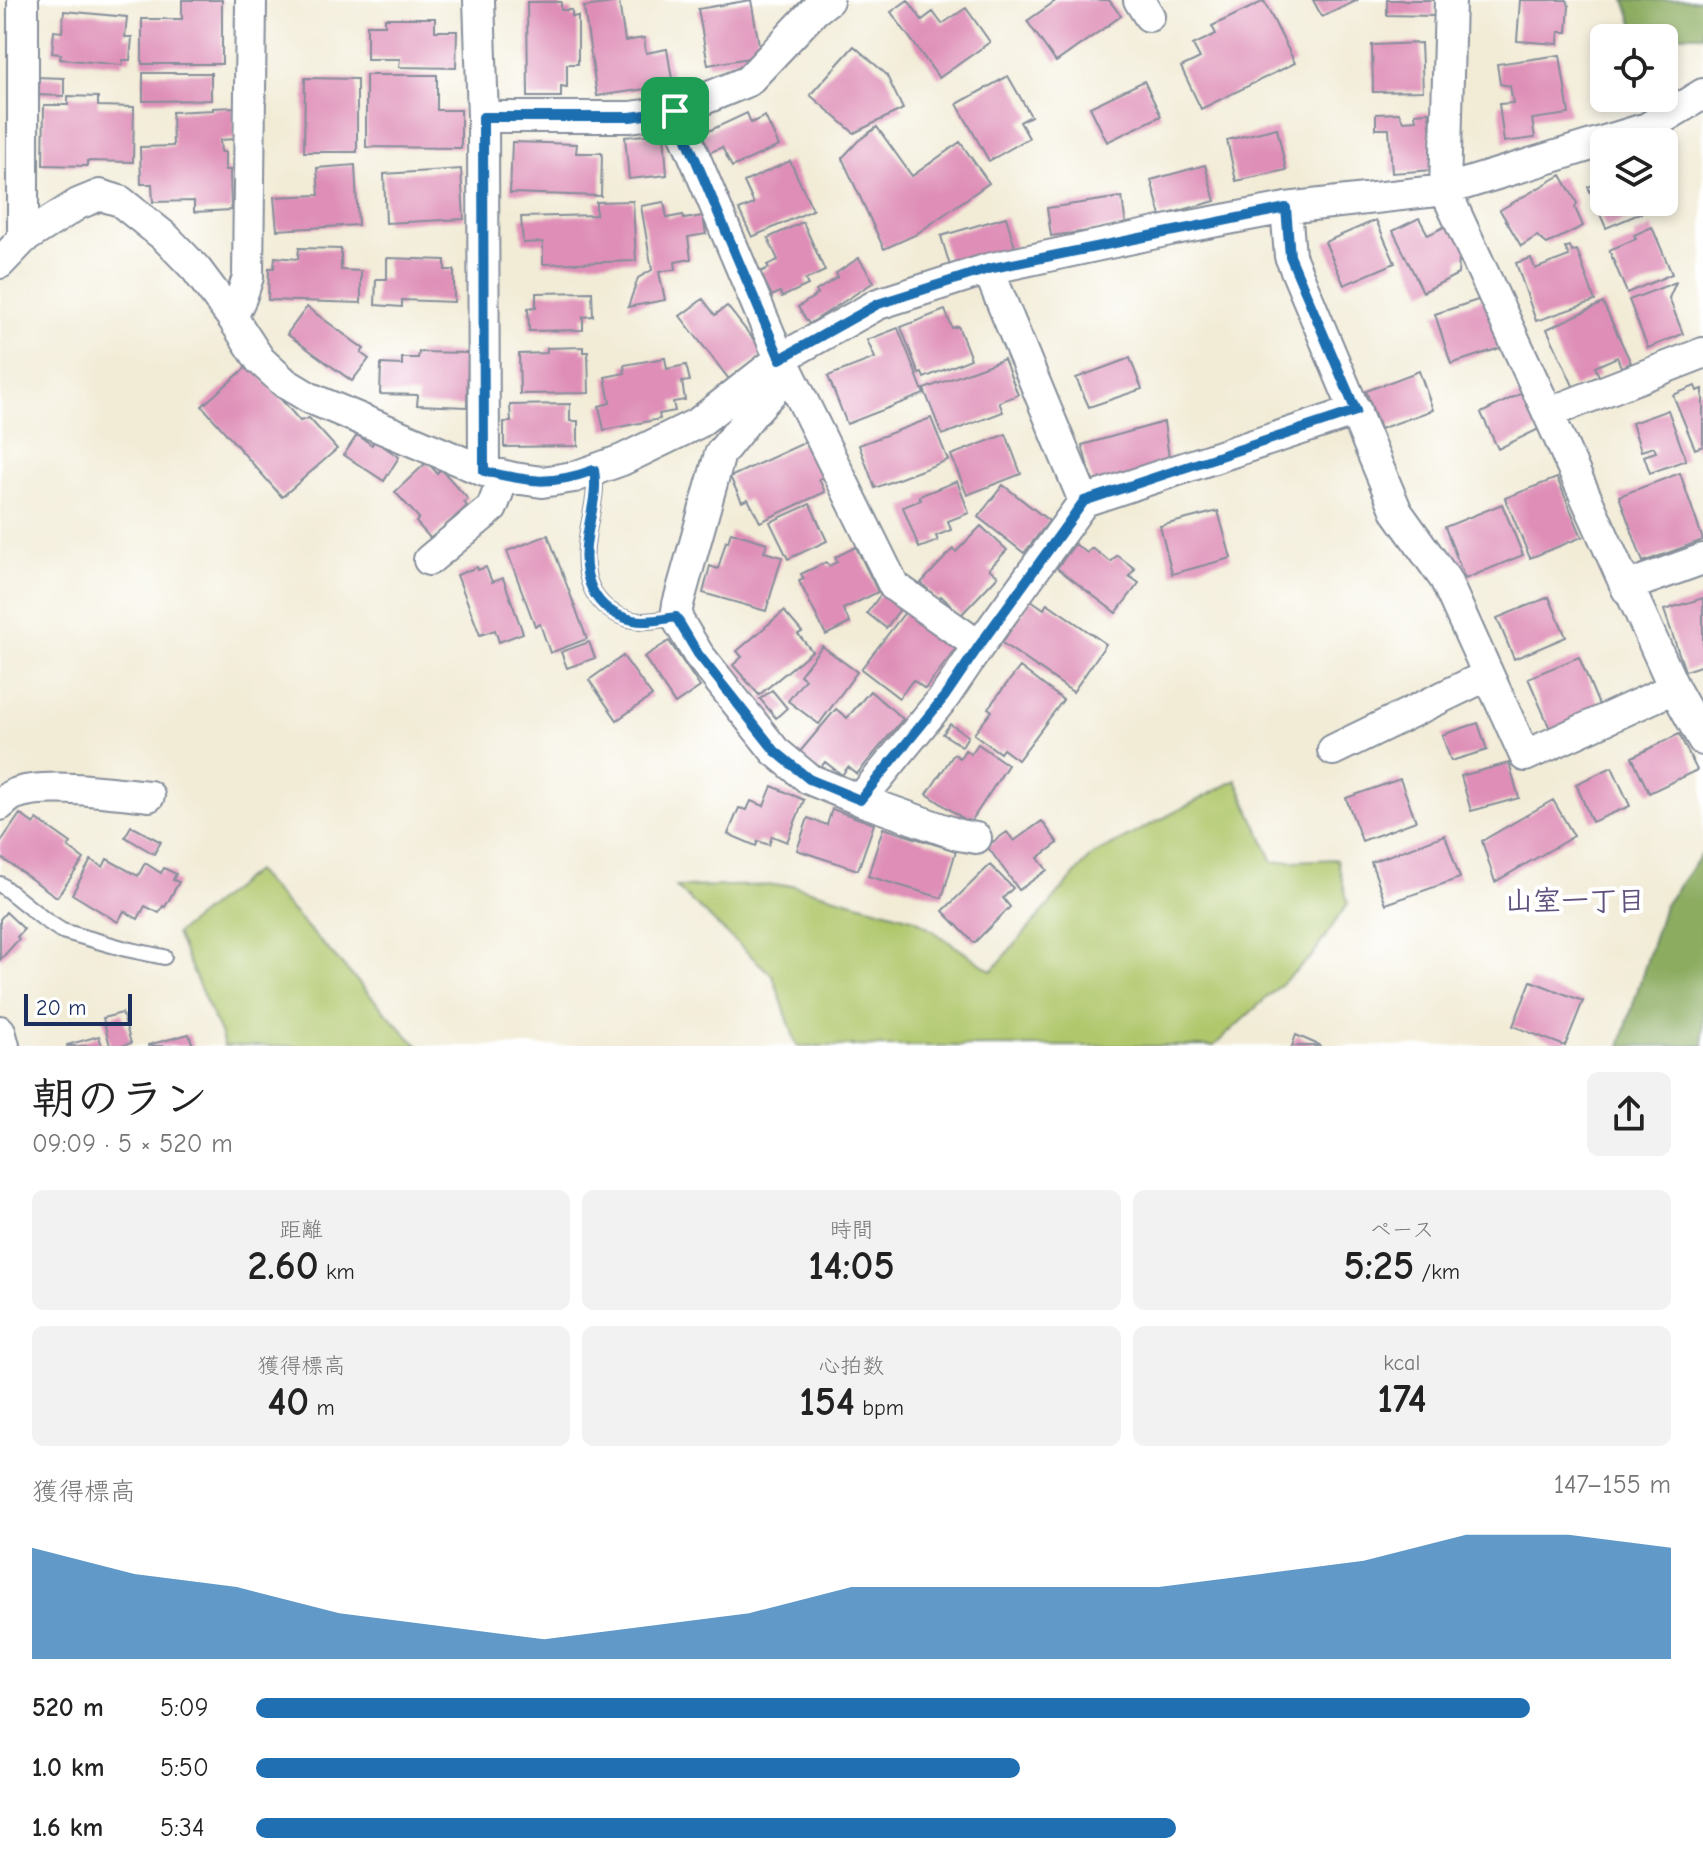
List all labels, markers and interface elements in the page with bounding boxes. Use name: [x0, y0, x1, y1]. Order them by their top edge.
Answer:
map controls: [1590, 24, 1678, 216]
button: locate: [1590, 24, 1678, 112]
pin: [641, 77, 709, 145]
icon: arrive: [653, 89, 697, 133]
button: layers: [1590, 128, 1678, 216]
district label: 山室一丁目: [1505, 885, 1645, 917]
scale bar: [24, 990, 132, 1026]
text: 20 m: [36, 995, 86, 1021]
button: share: [1587, 1072, 1671, 1156]
text: 朝のラン: [32, 1073, 208, 1124]
text: 09:09 · 5 × 520 m: [32, 1129, 233, 1159]
text: 距離: [279, 1217, 323, 1243]
text: 時間: [829, 1217, 874, 1243]
text: ペース: [1369, 1217, 1434, 1243]
text: 2.60: [248, 1243, 319, 1289]
text: 14:05: [808, 1243, 895, 1289]
text: 5:25: [1344, 1243, 1414, 1289]
text: km: [319, 1259, 355, 1285]
text: /km: [1414, 1259, 1460, 1285]
text: kcal: [1383, 1350, 1420, 1376]
text: 獲得標高: [257, 1353, 345, 1379]
text: 心拍数: [818, 1353, 885, 1379]
text: 174: [1377, 1376, 1426, 1422]
text: 40: [268, 1379, 309, 1425]
text: 154: [799, 1379, 855, 1425]
text: m: [309, 1395, 335, 1421]
text: bpm: [855, 1395, 904, 1421]
text: 147–155 m: [1554, 1470, 1671, 1500]
text: 獲得標高: [32, 1477, 136, 1507]
text: 520 m: [32, 1693, 104, 1723]
text: 5:09: [160, 1693, 208, 1723]
text: 1.0 km: [32, 1753, 104, 1783]
text: 5:50: [160, 1753, 209, 1783]
text: 1.6 km: [32, 1813, 103, 1843]
text: 5:34: [160, 1813, 205, 1843]

